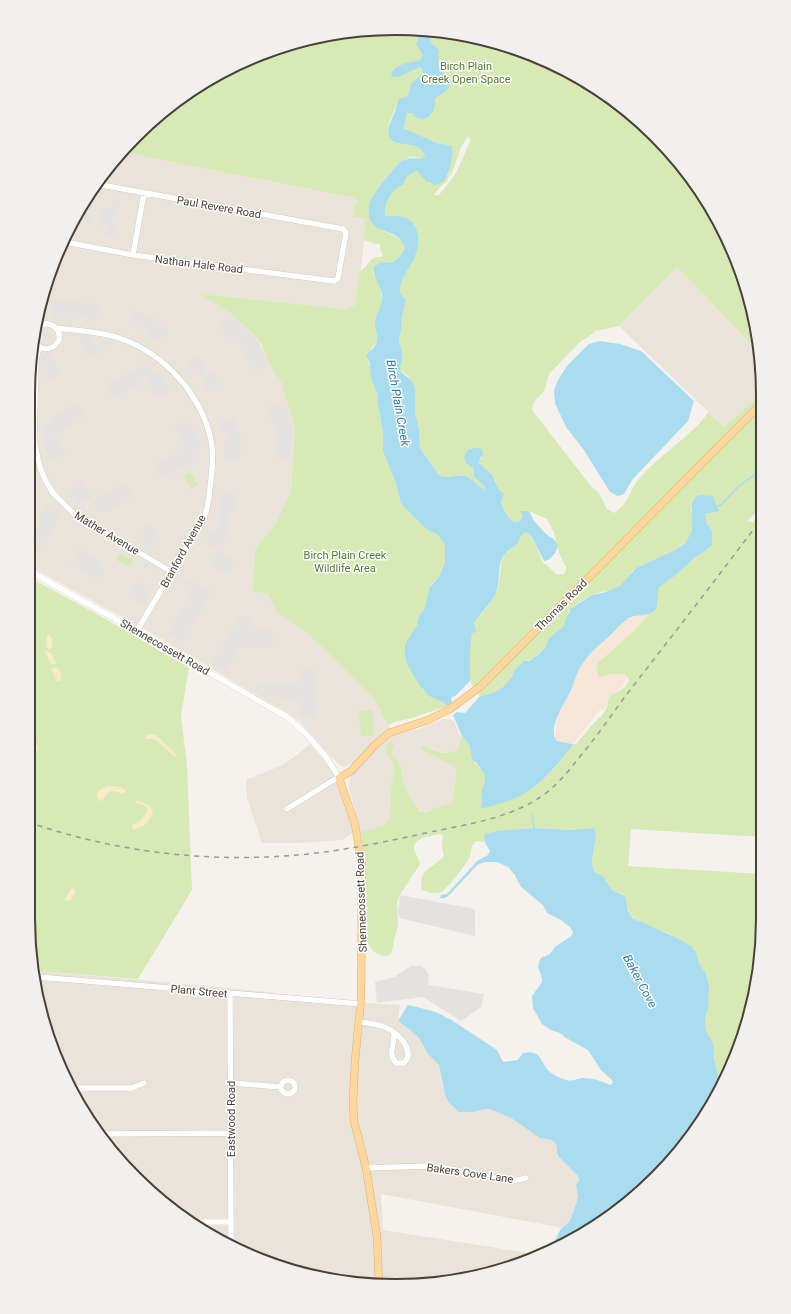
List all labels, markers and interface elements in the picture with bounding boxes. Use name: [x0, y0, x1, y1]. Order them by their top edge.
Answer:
park label: Birch Plain Creek Open Space: [421, 60, 511, 86]
street label: Paul Revere Road: [176, 194, 262, 221]
street label: Nathan Hale Road: [154, 253, 244, 276]
water label: Birch Plain Creek: [383, 359, 413, 448]
street label: Mather Avenue: [72, 509, 142, 558]
street label: Branford Avenue: [158, 513, 209, 590]
park label: Birch Plain Creek Wildlife Area: [304, 549, 387, 575]
street label: Thomas Road: [533, 577, 590, 634]
street label: Shennecossett Road: [118, 617, 212, 678]
street label: Shennecossett Road: [353, 851, 370, 953]
water label: Baker Cove: [620, 952, 660, 1010]
street label: Plant Street: [170, 983, 228, 1000]
street label: Eastwood Road: [225, 1081, 238, 1157]
street label: Bakers Cove Lane: [426, 1161, 514, 1186]

